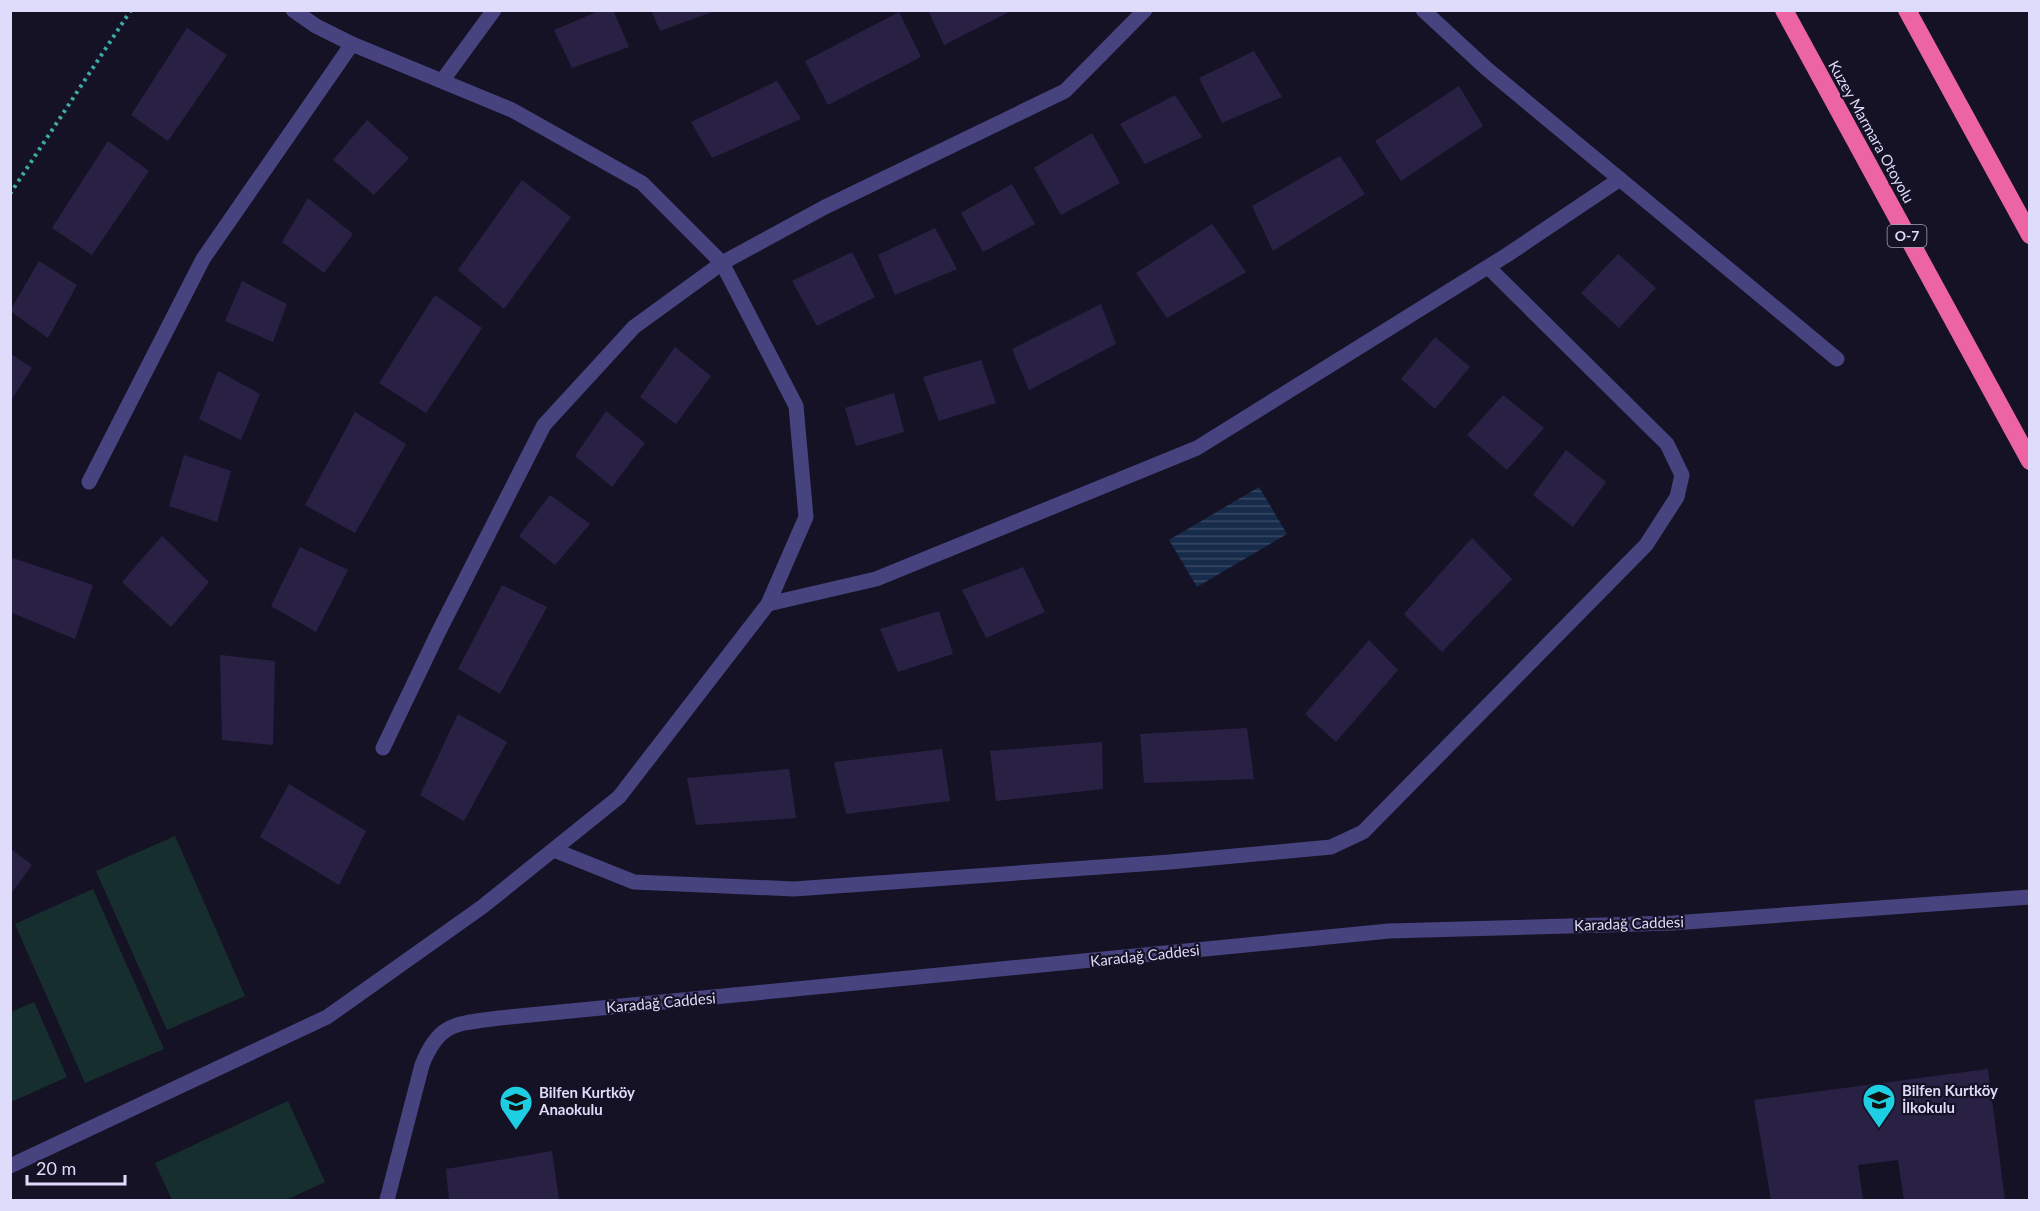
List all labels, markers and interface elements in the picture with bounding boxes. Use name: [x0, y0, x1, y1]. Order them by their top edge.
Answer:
street label: Kuzey Marmara Otoyolu: [1825, 57, 1919, 206]
road number: O-7: [1888, 225, 1926, 247]
street label: Karadağ Caddesi: [1574, 912, 1684, 934]
street label: Karadağ Caddesi: [1089, 940, 1201, 970]
street label: Karadağ Caddesi: [605, 988, 716, 1016]
place label: Bilfen Kurtköy İlkokulu: [1902, 1081, 1998, 1116]
school or university icon: Bilfen Kurtköy İlkokulu: [1861, 1082, 1897, 1129]
place label: Bilfen Kurtköy Anaokulu: [538, 1083, 635, 1118]
school or university icon: Bilfen Kurtköy Anaokulu: [498, 1084, 534, 1131]
scale bar: [27, 1148, 124, 1186]
text: 20 m: [36, 1157, 76, 1179]

